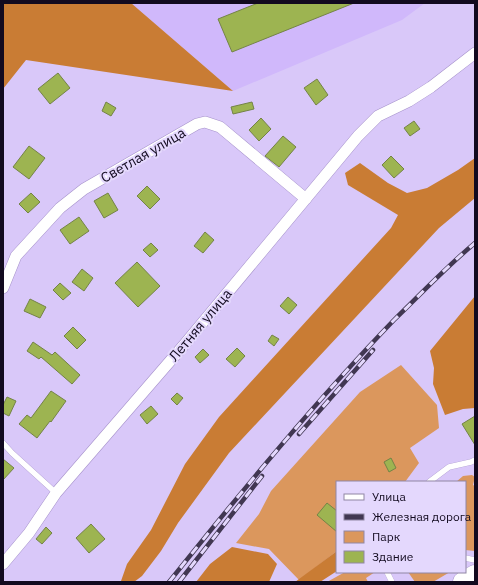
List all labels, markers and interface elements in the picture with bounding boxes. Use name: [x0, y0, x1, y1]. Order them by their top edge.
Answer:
street label: Светлая улица: [97, 123, 189, 187]
street label: Летняя улица: [165, 285, 236, 365]
legend: [336, 481, 466, 573]
text: Улица: [372, 489, 406, 504]
text: Железная дорога: [372, 509, 472, 524]
text: Парк: [372, 529, 401, 544]
text: Здание: [372, 549, 414, 564]

